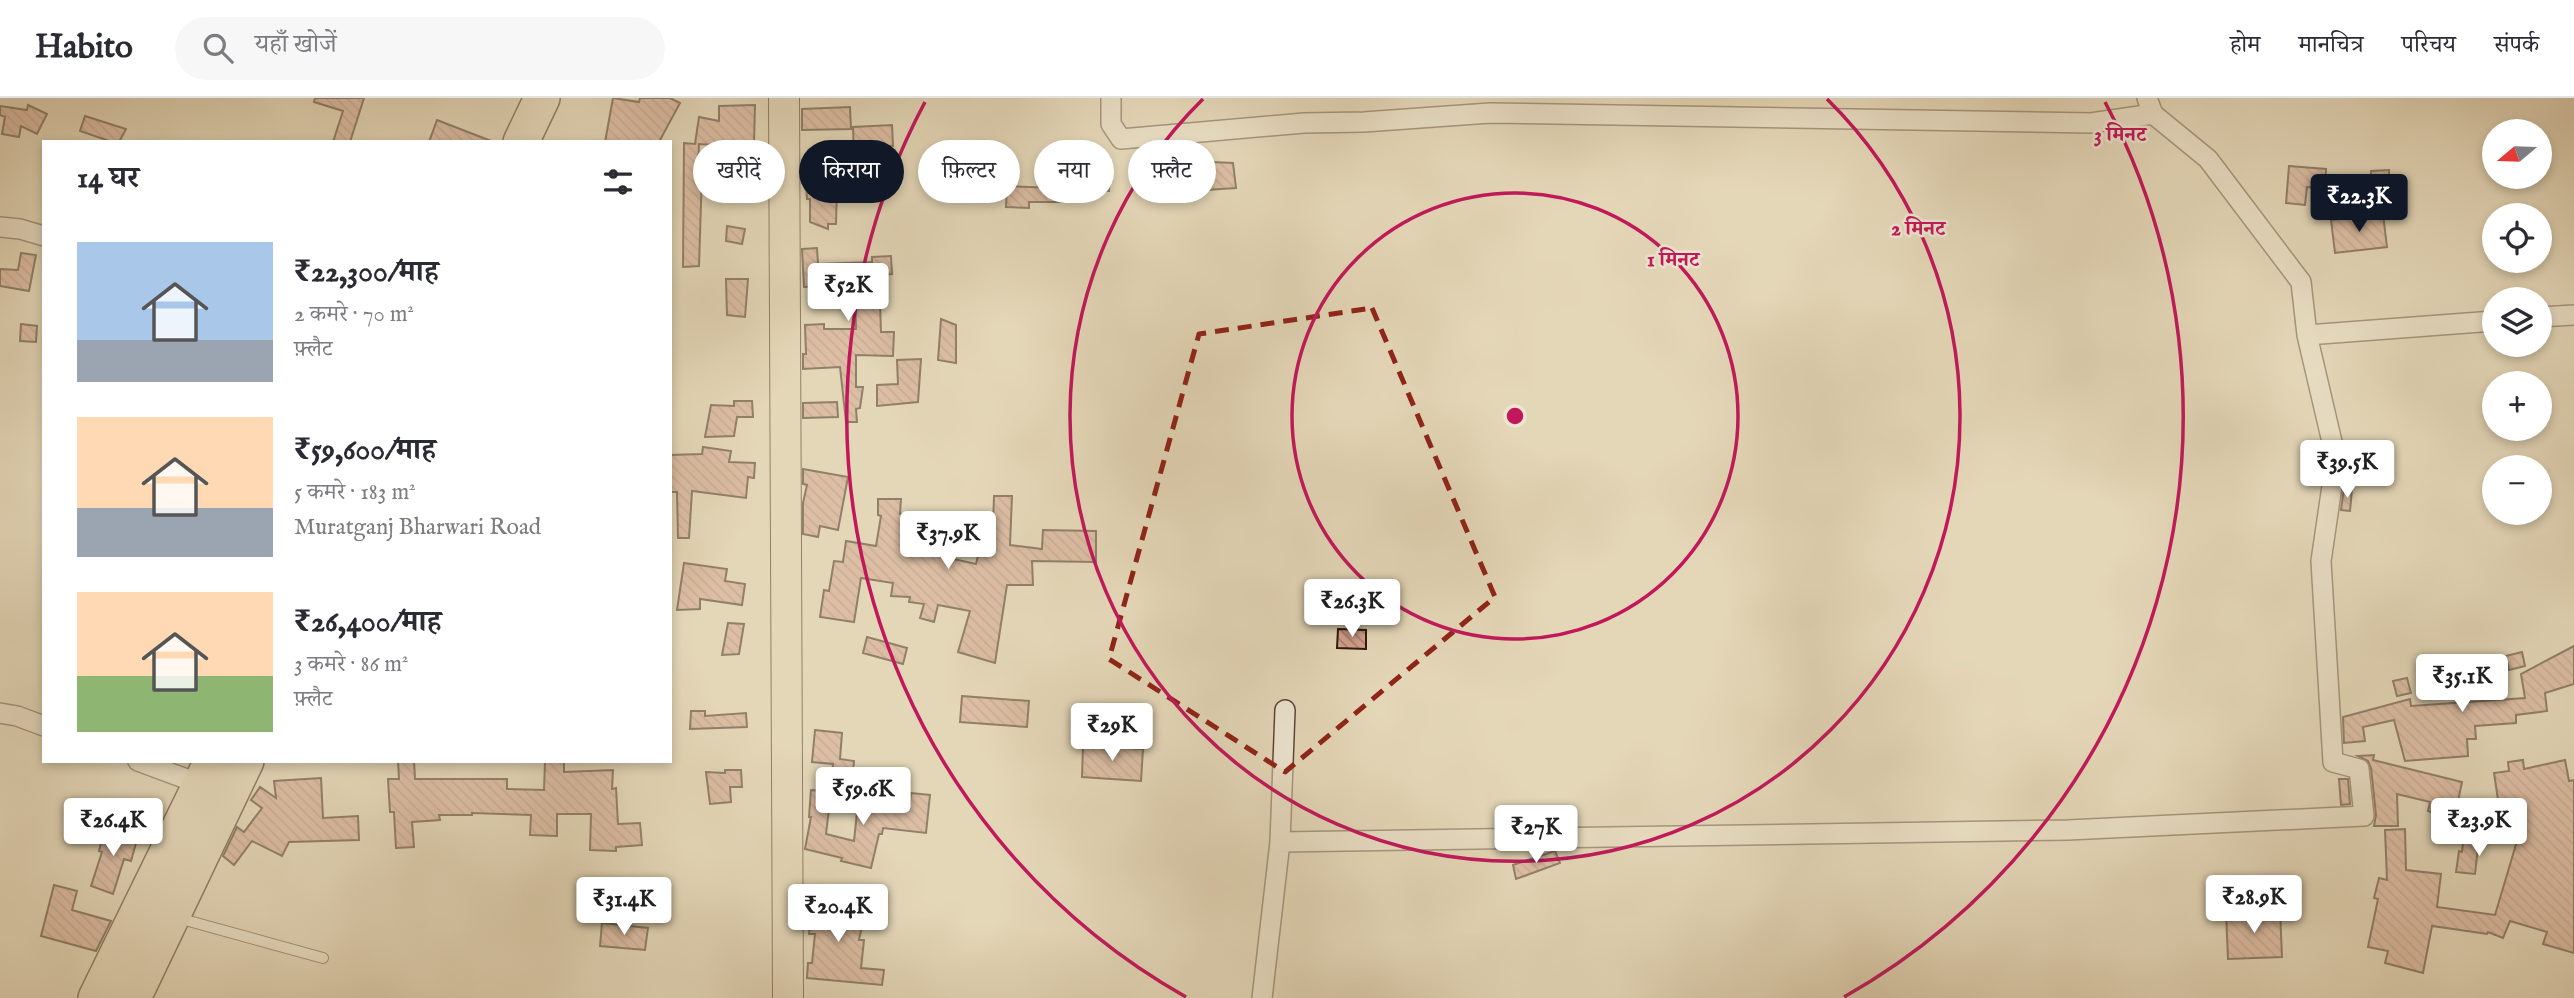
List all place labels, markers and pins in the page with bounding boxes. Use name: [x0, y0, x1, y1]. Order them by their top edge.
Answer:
pin: ₹22.3K: [2302, 174, 2416, 234]
pin: ₹52K: [807, 264, 889, 323]
centre of rings: [1503, 404, 1527, 428]
pin: ₹39.5K: [2290, 440, 2404, 500]
pin: ₹37.9K: [891, 512, 1005, 571]
pin: ₹26.3K: [1295, 580, 1409, 639]
pin: ₹35.1K: [2405, 654, 2519, 714]
pin: ₹29K: [1071, 704, 1153, 763]
pin: ₹59.6K: [806, 768, 920, 827]
pin: ₹26.4K: [56, 798, 170, 858]
pin: ₹23.9K: [2422, 798, 2536, 858]
pin: ₹27K: [1495, 806, 1577, 865]
pin: ₹28.9K: [2197, 876, 2311, 935]
pin: ₹31.4K: [567, 878, 681, 937]
pin: ₹20.4K: [781, 884, 895, 944]

